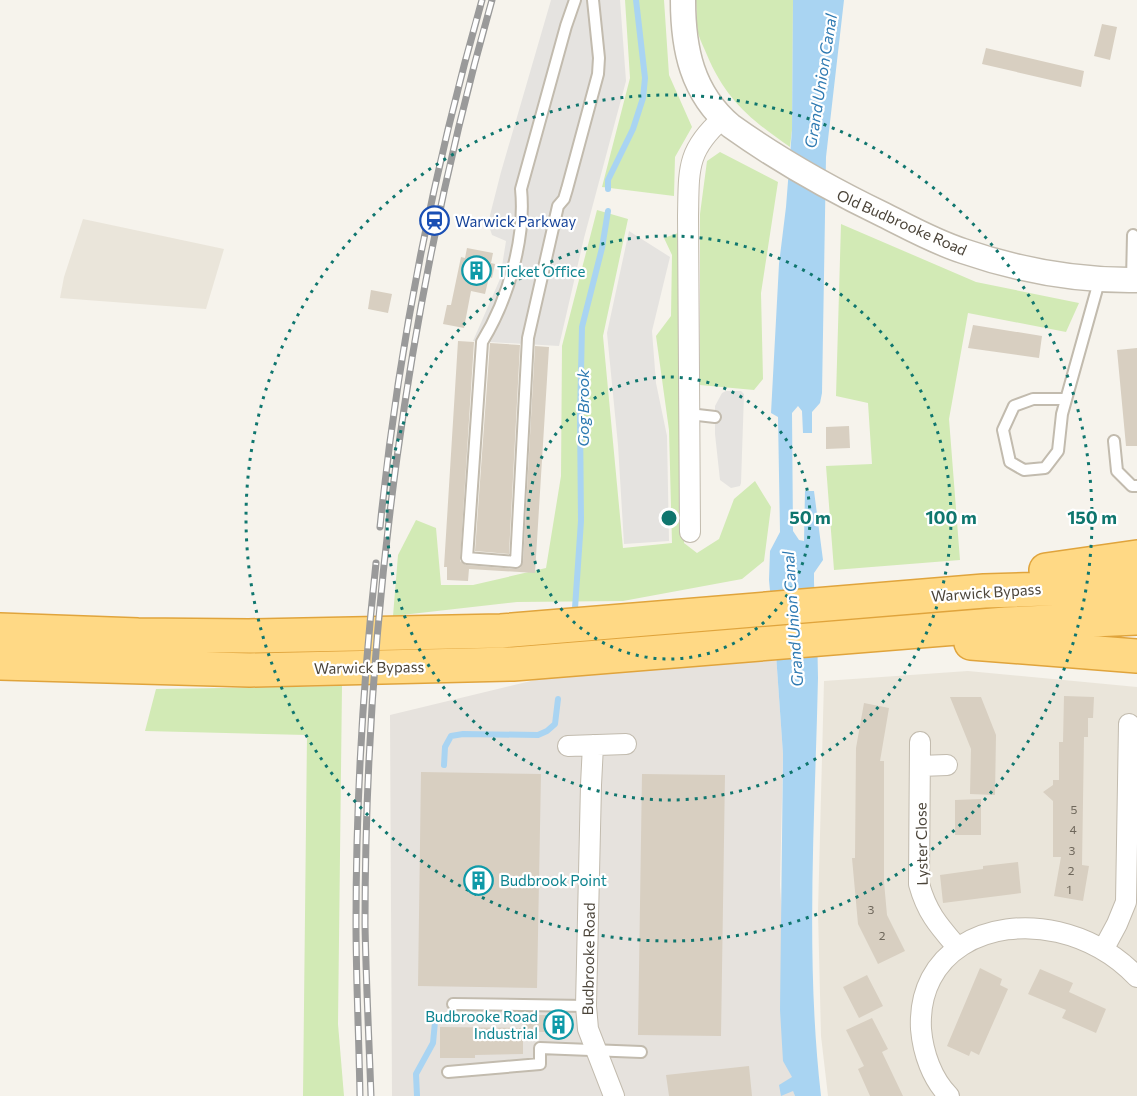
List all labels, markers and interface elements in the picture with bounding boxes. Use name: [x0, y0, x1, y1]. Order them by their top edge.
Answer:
water label: Grand Union Canal: [800, 12, 840, 149]
street label: Old Budbrooke Road: [834, 185, 970, 259]
station icon: Warwick Parkway: [418, 205, 450, 237]
place label: Warwick Parkway: [455, 212, 577, 230]
building icon: Ticket Office: [460, 255, 492, 287]
place label: Ticket Office: [497, 262, 586, 280]
water label: Gog Brook: [573, 369, 592, 447]
text: 50 m: [789, 506, 831, 528]
text: 100 m: [925, 506, 977, 528]
text: 150 m: [1067, 506, 1117, 528]
centre of rings: [659, 508, 679, 528]
water label: Grand Union Canal: [778, 550, 806, 687]
street label: Warwick Bypass: [930, 579, 1042, 605]
street label: Warwick Bypass: [314, 657, 424, 677]
street label: Lyster Close: [911, 802, 931, 886]
house number: 5: [1071, 802, 1078, 816]
house number: 4: [1069, 822, 1077, 836]
house number: 3: [1069, 843, 1076, 857]
house number: 2: [1068, 863, 1075, 877]
building icon: Budbrook Point: [463, 864, 495, 896]
place label: Budbrook Point: [500, 871, 607, 889]
house number: 1: [1066, 882, 1072, 896]
street label: Budbrooke Road: [578, 902, 598, 1016]
house number: 3: [868, 902, 875, 916]
house number: 2: [879, 928, 886, 942]
place label: Budbrooke Road Industrial: [425, 1007, 538, 1042]
building icon: Budbrooke Road Industrial: [543, 1009, 575, 1041]

